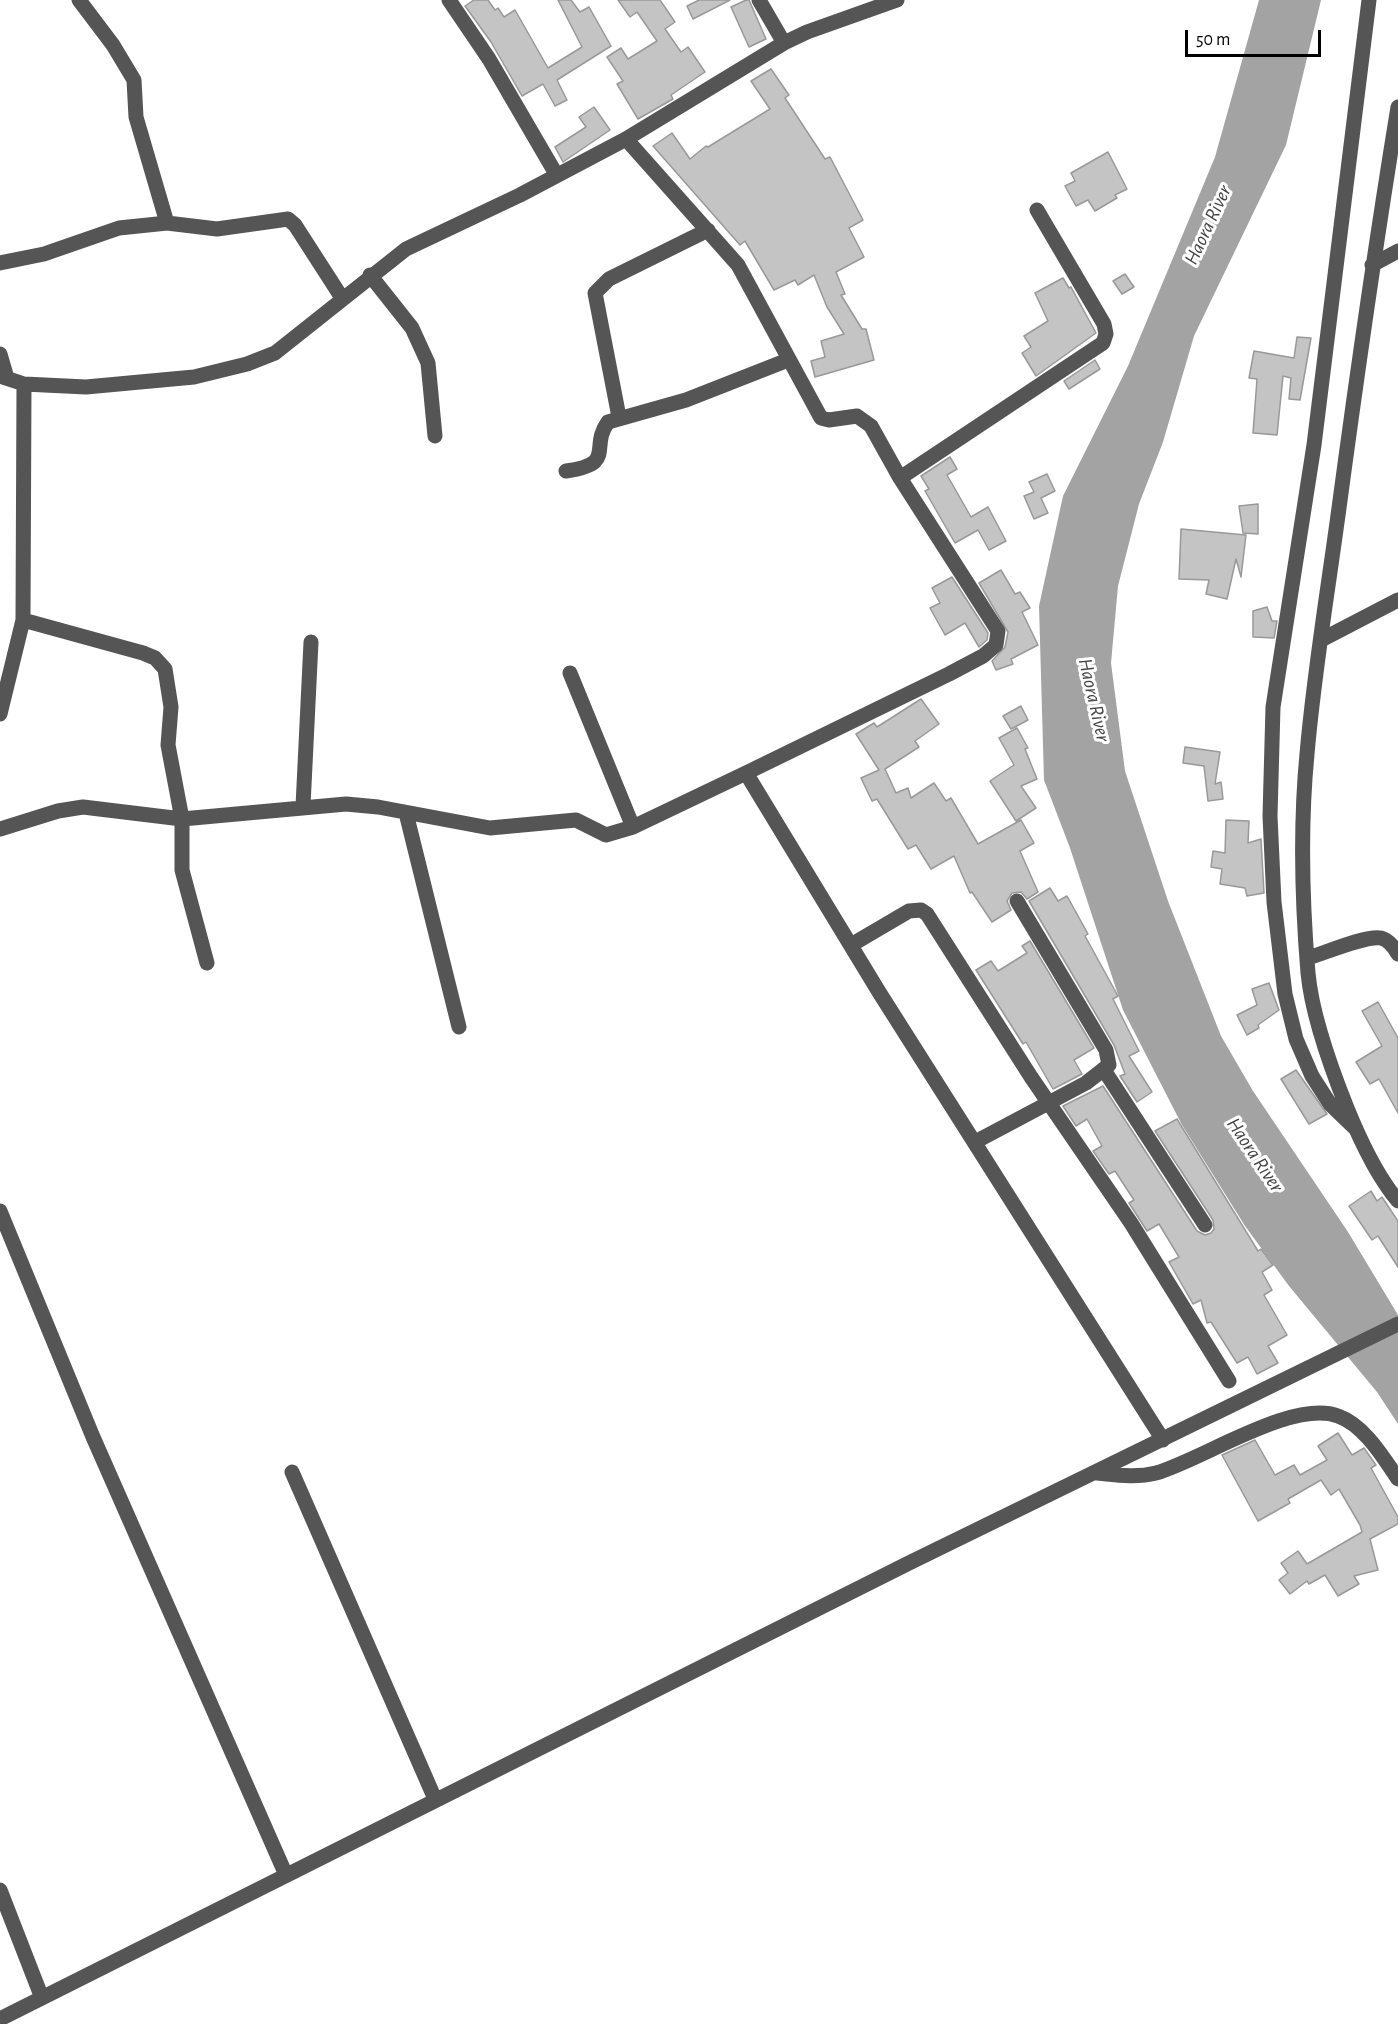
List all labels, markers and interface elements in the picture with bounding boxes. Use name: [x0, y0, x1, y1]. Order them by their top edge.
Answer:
scale bar: [1188, 18, 1324, 56]
text: 50 m: [1196, 31, 1230, 49]
water label: Haora River: [1179, 182, 1237, 268]
water label: Haora River: [1073, 656, 1115, 744]
water label: Haora River: [1221, 1113, 1289, 1197]

